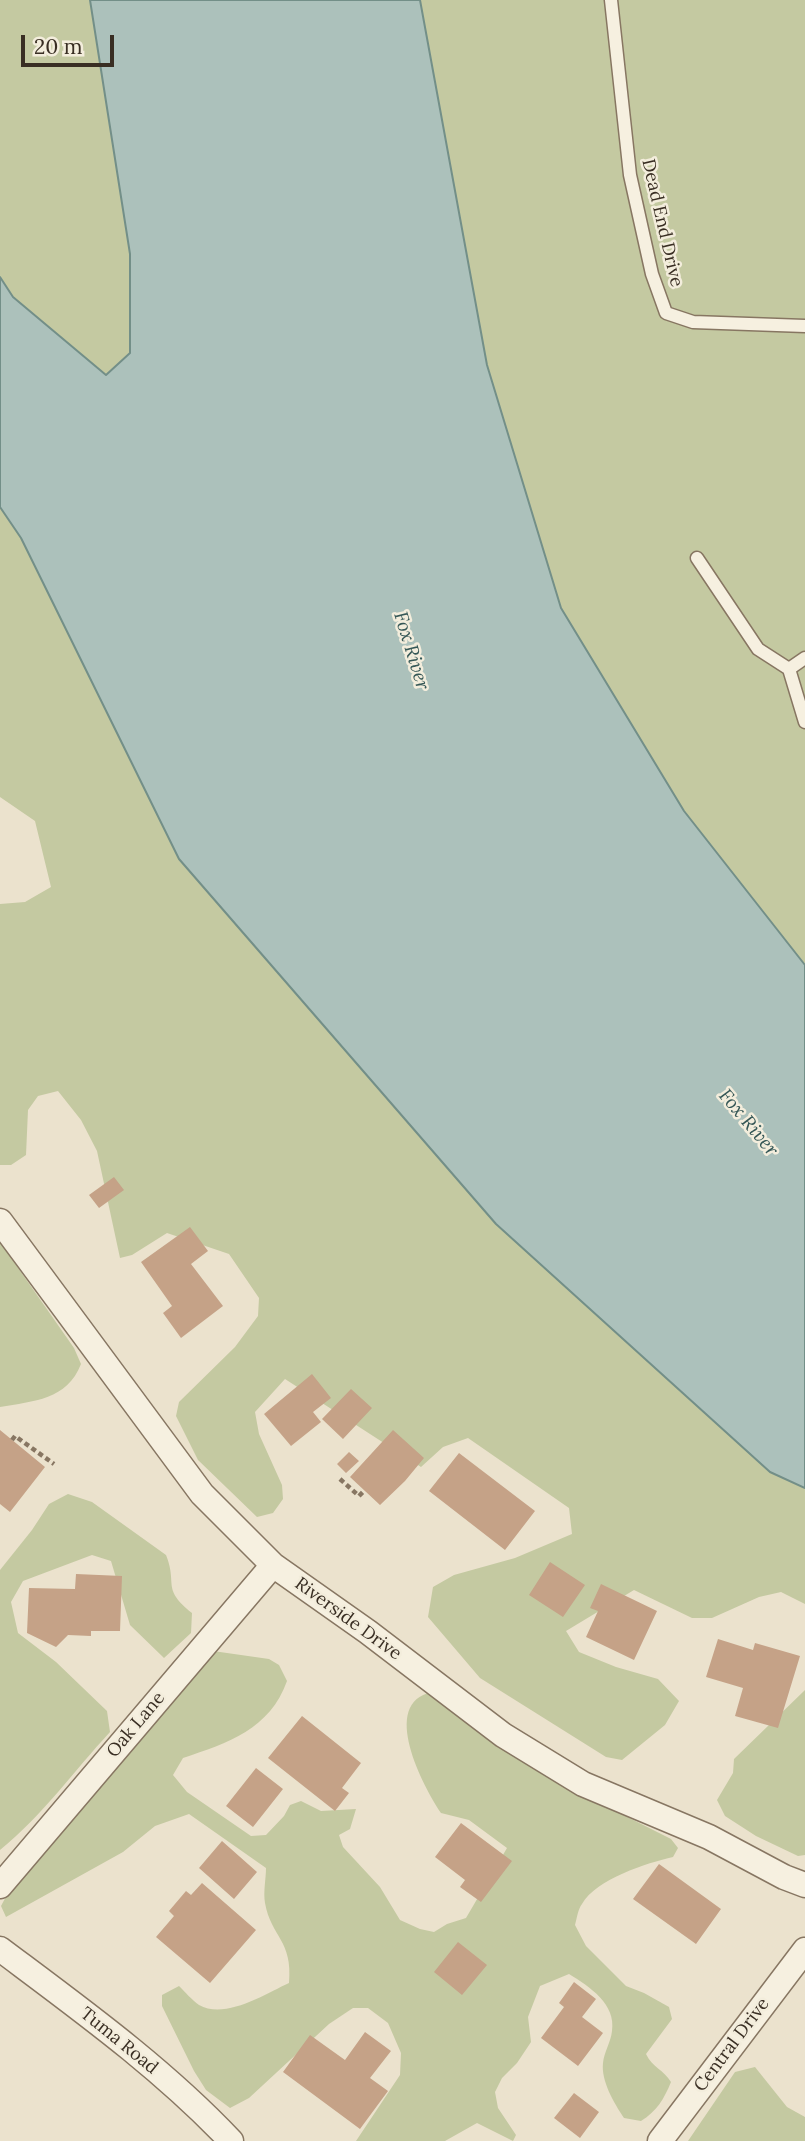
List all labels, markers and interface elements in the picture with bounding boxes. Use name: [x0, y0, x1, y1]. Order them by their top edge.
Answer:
scale bar: [24, 21, 117, 65]
text: 20 m: [34, 33, 83, 60]
street label: Dead End Drive: [637, 157, 687, 289]
water label: Fox River: [388, 609, 434, 693]
water label: Fox River: [713, 1085, 783, 1161]
street label: Riverside Drive: [290, 1573, 406, 1665]
street label: Oak Lane: [102, 1688, 170, 1762]
street label: Central Drive: [690, 1994, 774, 2096]
street label: Tuma Road: [76, 2003, 162, 2079]

